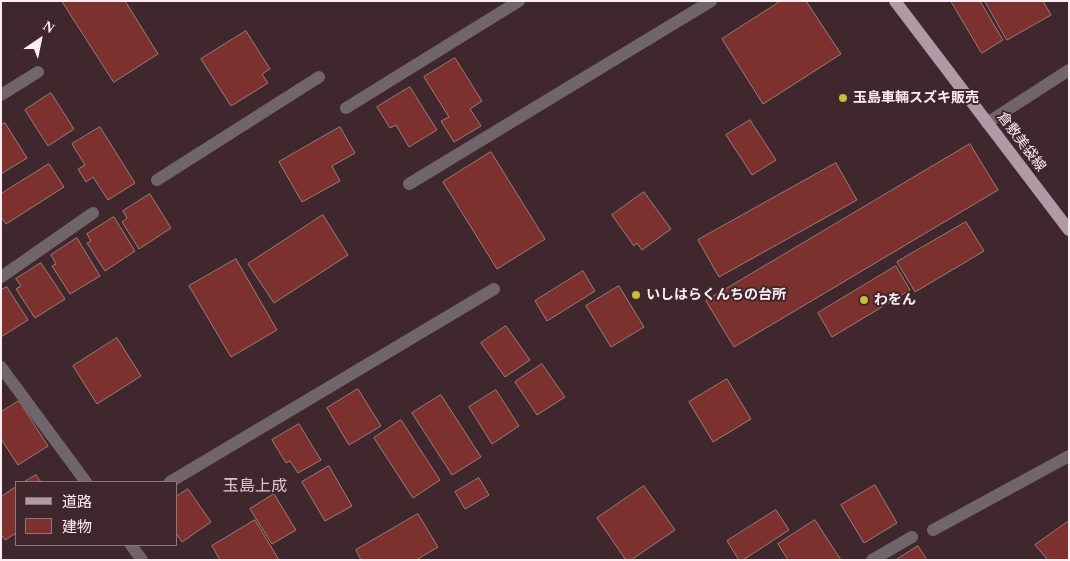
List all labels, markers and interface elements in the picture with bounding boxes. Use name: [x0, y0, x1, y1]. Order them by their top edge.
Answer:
north arrow: [15, 15, 65, 65]
text: N: [40, 18, 57, 36]
place label: 玉島車輛スズキ販売: [853, 90, 979, 106]
marker: 玉島車輛スズキ販売: [837, 92, 849, 104]
street label: 倉敷美袋線: [993, 109, 1049, 175]
place label: いしはらくんちの台所: [646, 287, 786, 303]
marker: いしはらくんちの台所: [630, 289, 642, 301]
place label: わをん: [874, 292, 916, 308]
marker: わをん: [858, 294, 870, 306]
district label: 玉島上成: [223, 477, 287, 497]
legend: [15, 481, 178, 546]
text: 道路: [62, 494, 92, 510]
text: 建物: [62, 519, 92, 535]

